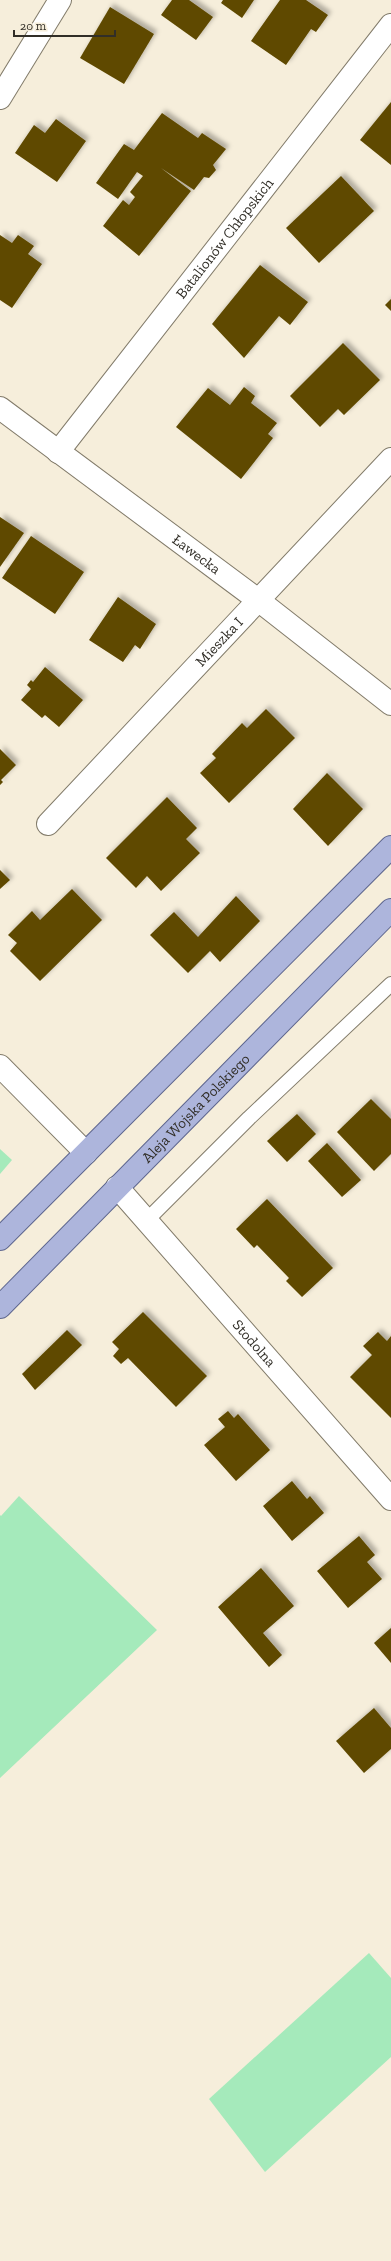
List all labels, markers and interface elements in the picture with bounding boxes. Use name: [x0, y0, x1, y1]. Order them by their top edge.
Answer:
scale bar: [14, 12, 115, 38]
text: 20 m: [20, 19, 47, 33]
street label: Batalionów Chłopskich: [172, 174, 278, 302]
street label: Ławecka: [169, 530, 224, 578]
street label: Mieszka I: [192, 613, 247, 670]
street label: Aleja Wojska Polskiego: [138, 1050, 254, 1167]
street label: Stodolna: [229, 1316, 280, 1371]

